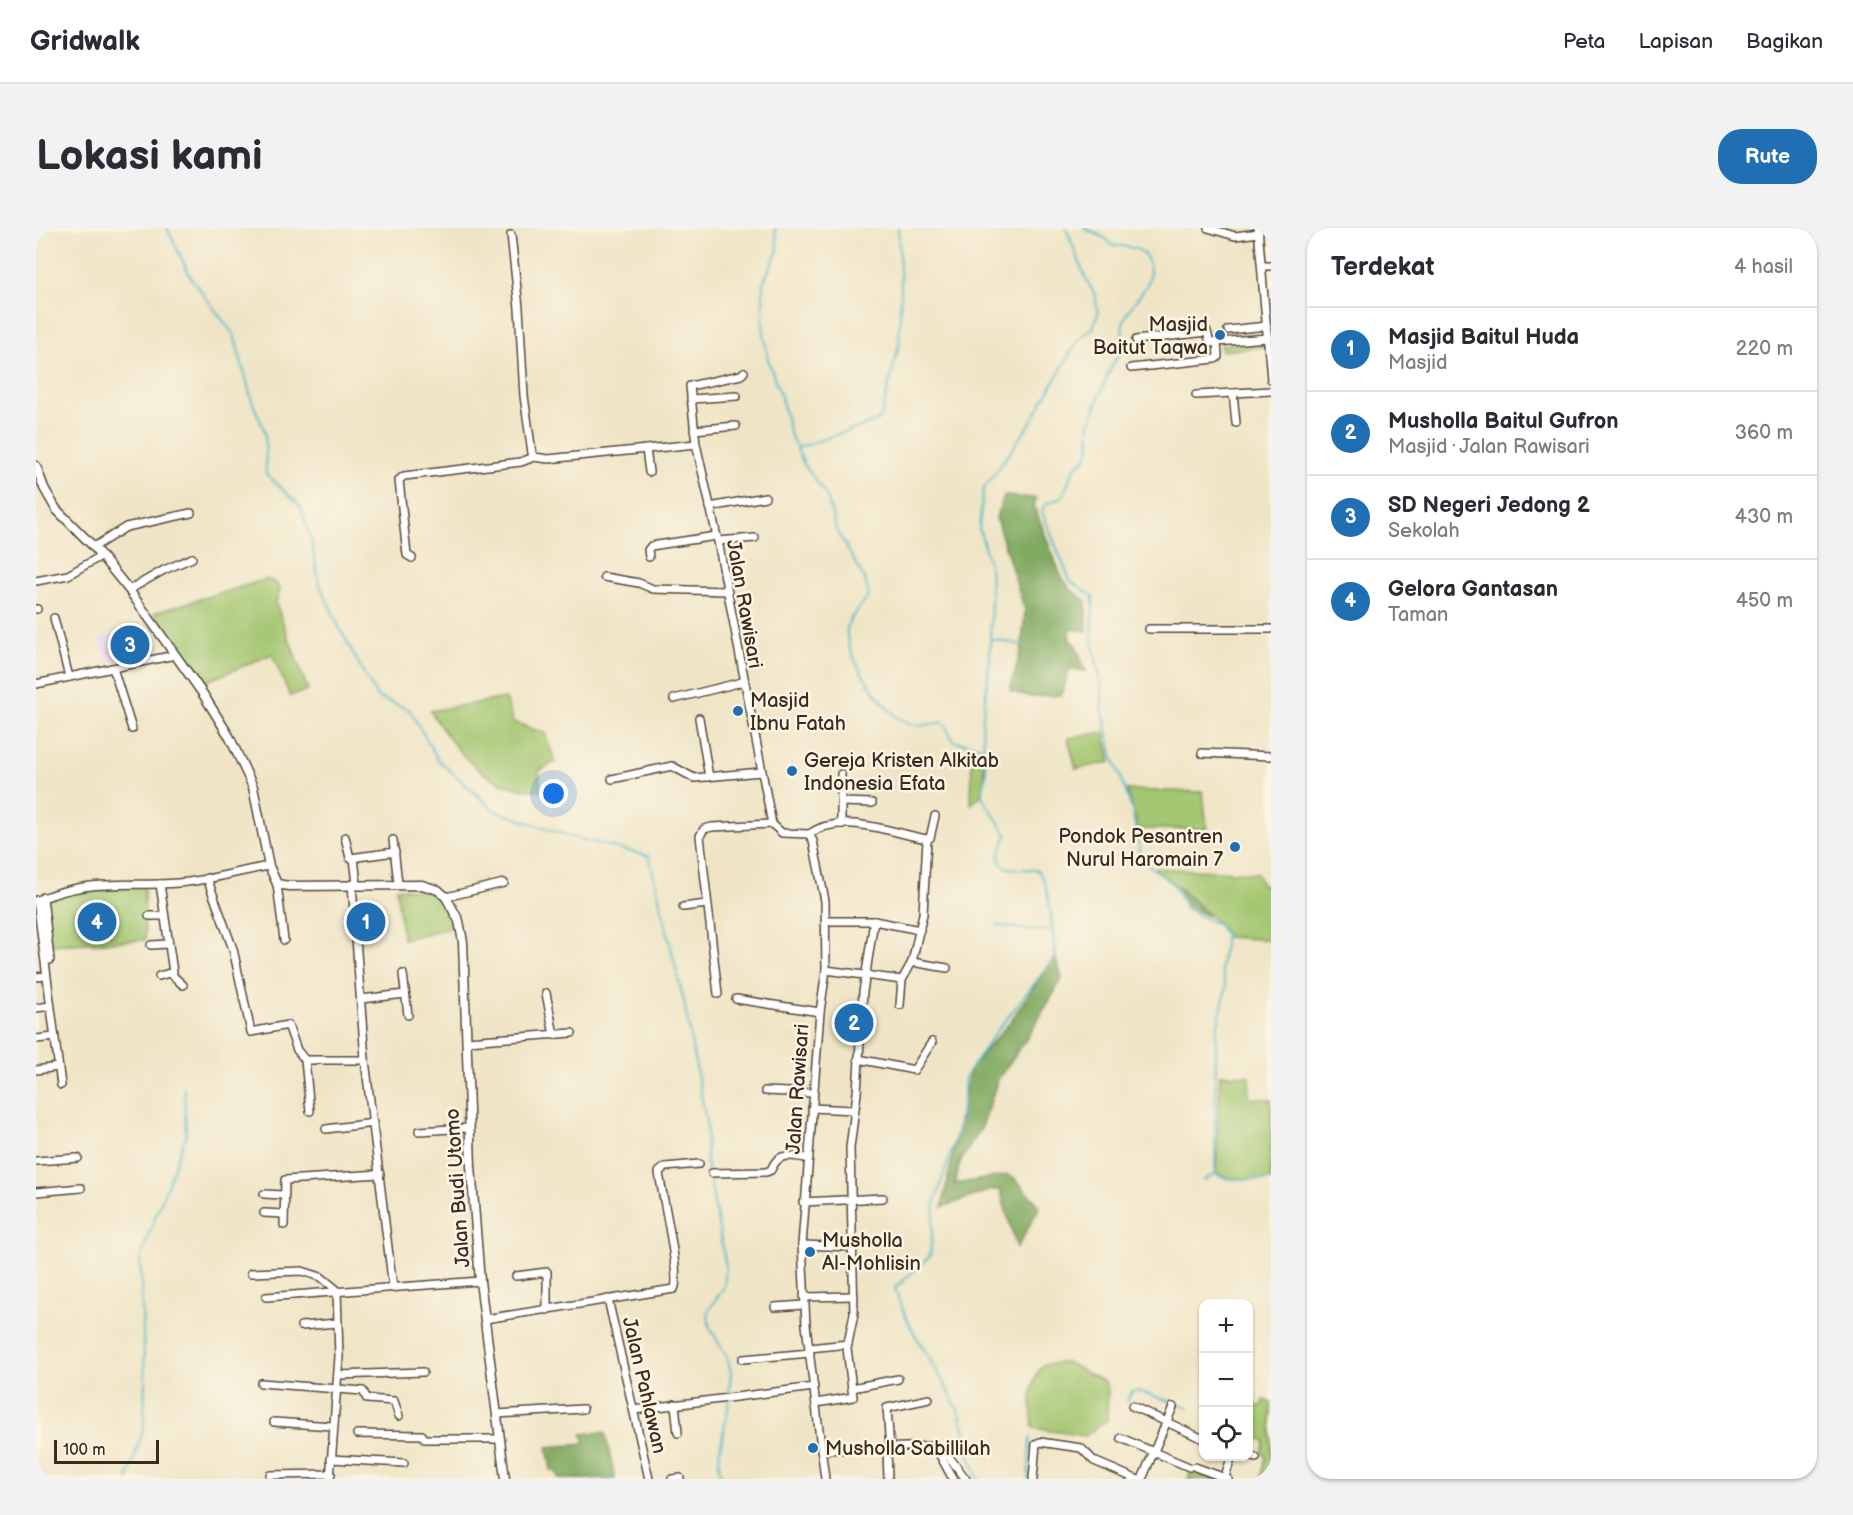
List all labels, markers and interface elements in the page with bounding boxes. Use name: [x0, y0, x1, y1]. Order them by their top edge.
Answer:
text: Gridwalk: [30, 25, 140, 58]
text: Peta: [1563, 29, 1605, 54]
text: Lapisan: [1638, 29, 1713, 54]
text: Bagikan: [1746, 29, 1823, 54]
button: Rute: [1718, 129, 1817, 184]
text: Lokasi kami: [36, 131, 262, 182]
text: Terdekat: [1331, 252, 1434, 283]
text: 4 hasil: [1734, 255, 1793, 279]
place label: Masjid Baitut Taqwa: [1093, 313, 1208, 360]
text: Masjid Baitul Huda: [1388, 324, 1579, 351]
marker: Masjid Baitut Taqwa: [1213, 328, 1227, 342]
text: 1: [1346, 337, 1355, 361]
text: 220 m: [1736, 337, 1793, 361]
text: Masjid: [1388, 351, 1447, 375]
text: Musholla Baitul Gufron: [1388, 408, 1619, 435]
text: 2: [1345, 421, 1356, 445]
text: 360 m: [1735, 421, 1793, 445]
text: Masjid · Jalan Rawisari: [1388, 435, 1590, 459]
text: SD Negeri Jedong 2: [1388, 492, 1590, 519]
text: 3: [1345, 505, 1356, 529]
text: 430 m: [1735, 505, 1793, 529]
text: Sekolah: [1388, 519, 1459, 543]
street label: Jalan Rawisari: [721, 538, 767, 670]
text: Gelora Gantasan: [1388, 576, 1558, 603]
text: 4: [1345, 589, 1356, 613]
text: 450 m: [1736, 589, 1793, 613]
text: Taman: [1388, 603, 1448, 627]
pin: 3: [110, 622, 149, 668]
place label: Masjid Ibnu Fatah: [750, 689, 846, 736]
marker: Masjid Ibnu Fatah: [731, 704, 745, 718]
place label: Gereja Kristen Alkitab Indonesia Efata: [804, 749, 999, 796]
marker: Gereja Kristen Alkitab Indonesia Efata: [785, 764, 799, 778]
your location: [539, 779, 568, 808]
place label: Pondok Pesantren Nurul Haromain 7: [1058, 825, 1223, 872]
marker: Pondok Pesantren Nurul Haromain 7: [1228, 840, 1242, 854]
pin: 4: [78, 900, 116, 944]
pin: 1: [346, 900, 386, 944]
pin: 2: [834, 1000, 874, 1046]
street label: Jalan Rawisari: [781, 1023, 815, 1155]
street label: Jalan Budi Utomo: [440, 1108, 476, 1268]
place label: Musholla Al-Mohlisin: [822, 1229, 921, 1276]
marker: Musholla Al-Mohlisin: [803, 1245, 817, 1259]
map controls: [1199, 1299, 1253, 1461]
button: +: [1199, 1299, 1253, 1353]
street label: Jalan Pahlawan: [617, 1315, 671, 1456]
button: −: [1199, 1353, 1253, 1407]
button: locate: [1199, 1407, 1253, 1461]
scale bar: [54, 1437, 159, 1464]
place label: Musholla Sabillilah: [825, 1437, 990, 1461]
text: 100 m: [63, 1441, 106, 1460]
marker: Musholla Sabillilah: [806, 1441, 820, 1455]

